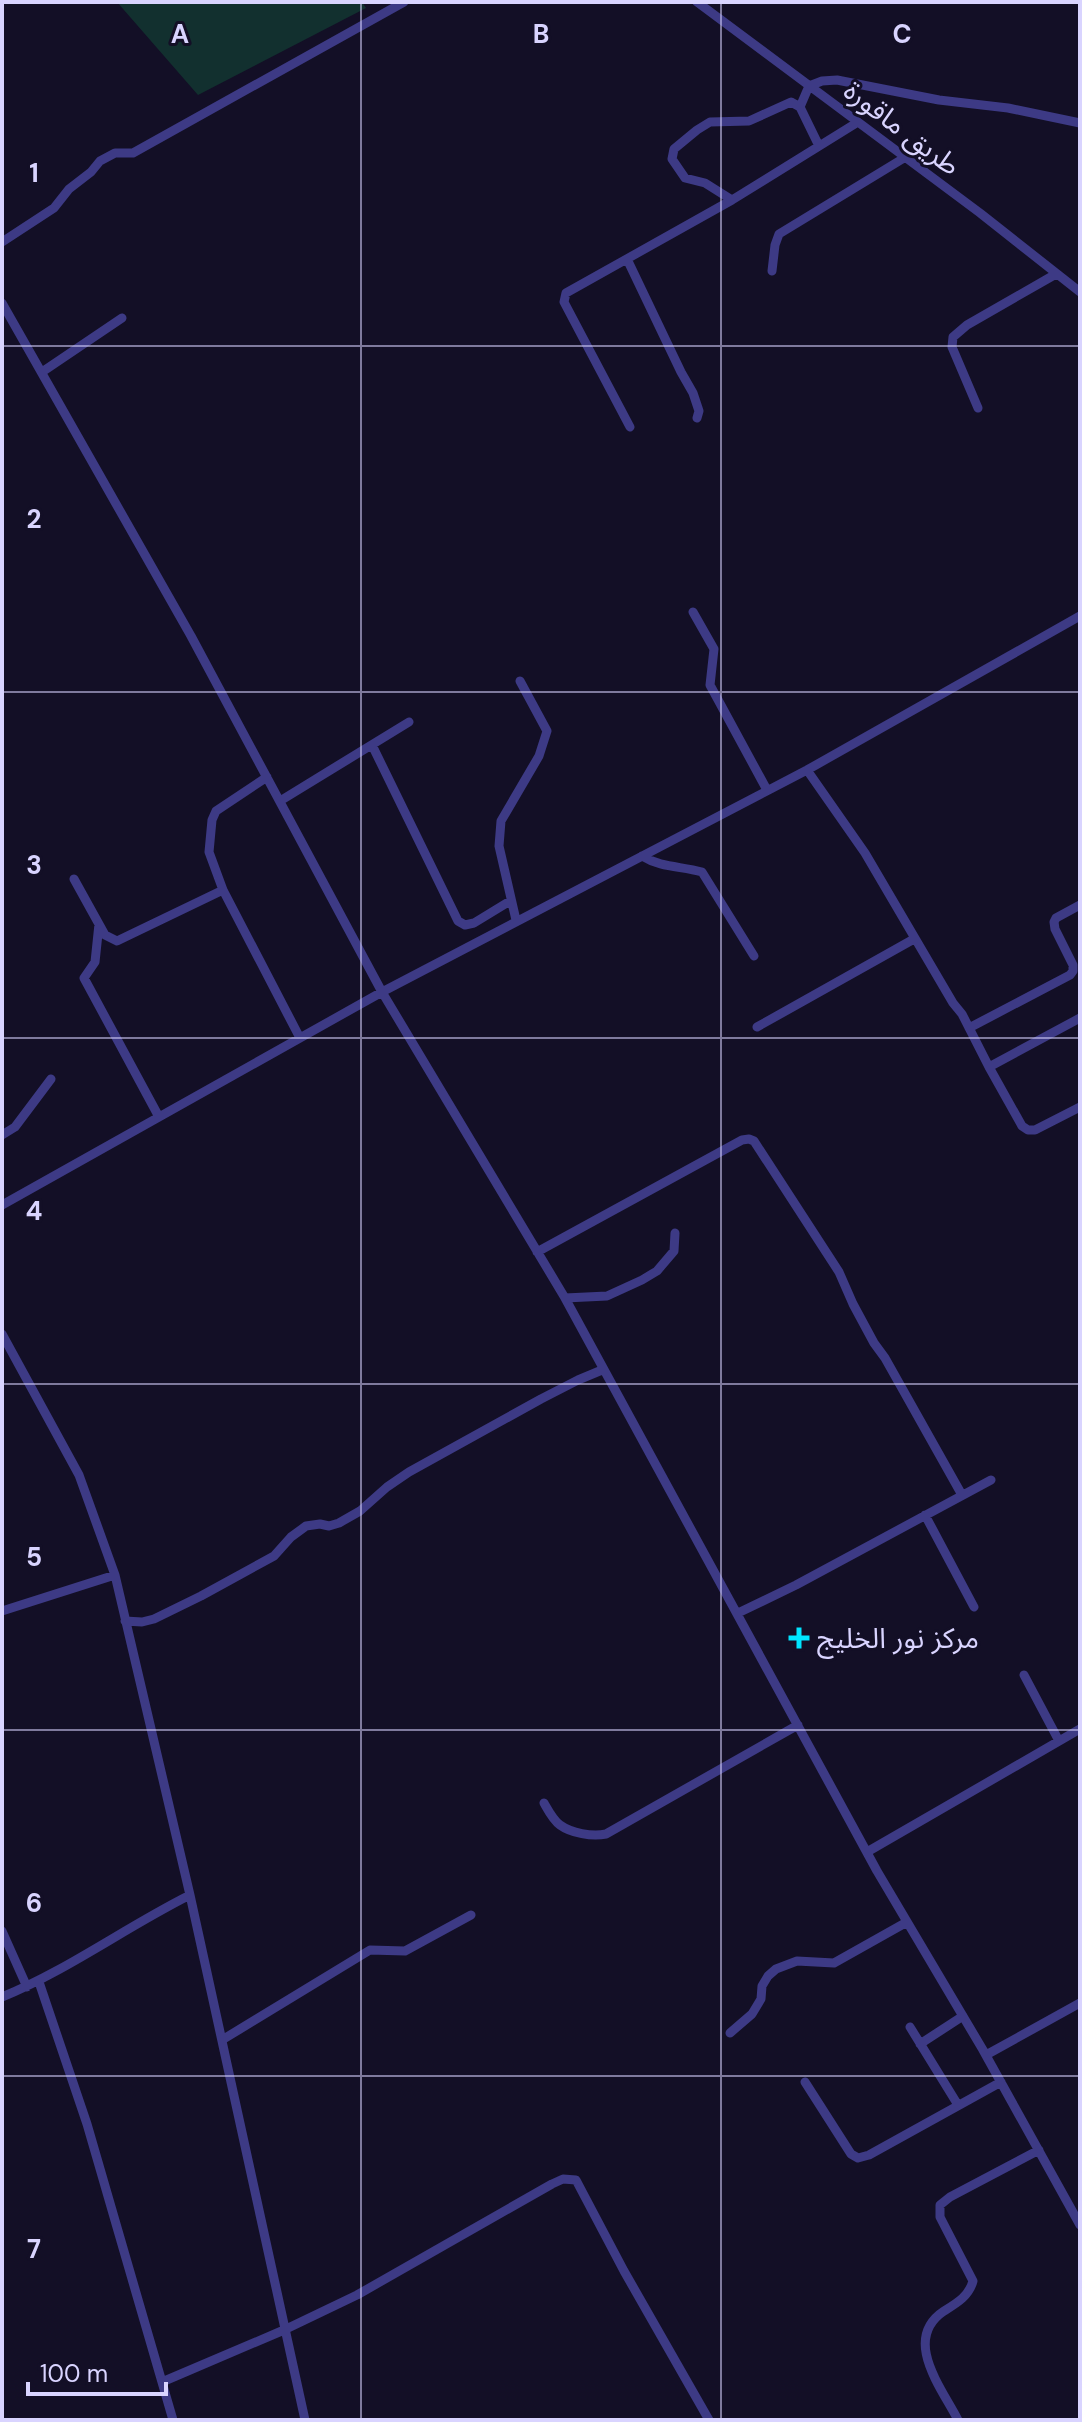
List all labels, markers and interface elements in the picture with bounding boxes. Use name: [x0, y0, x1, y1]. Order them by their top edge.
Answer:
text: A: [171, 17, 189, 51]
text: B: [533, 17, 549, 51]
text: C: [892, 17, 912, 51]
street label: طريق ماقورة: [836, 72, 968, 184]
text: 1: [29, 156, 39, 190]
text: 2: [26, 502, 42, 536]
text: 3: [26, 848, 42, 882]
text: 4: [26, 1194, 42, 1228]
text: 5: [26, 1540, 42, 1574]
place label: مركز نور الخليج: [817, 1620, 979, 1659]
marker: مركز نور الخليج: [788, 1627, 810, 1649]
text: 6: [26, 1886, 42, 1920]
text: 7: [27, 2232, 41, 2266]
scale bar: [28, 2346, 166, 2396]
text: 100 m: [40, 2358, 108, 2389]

